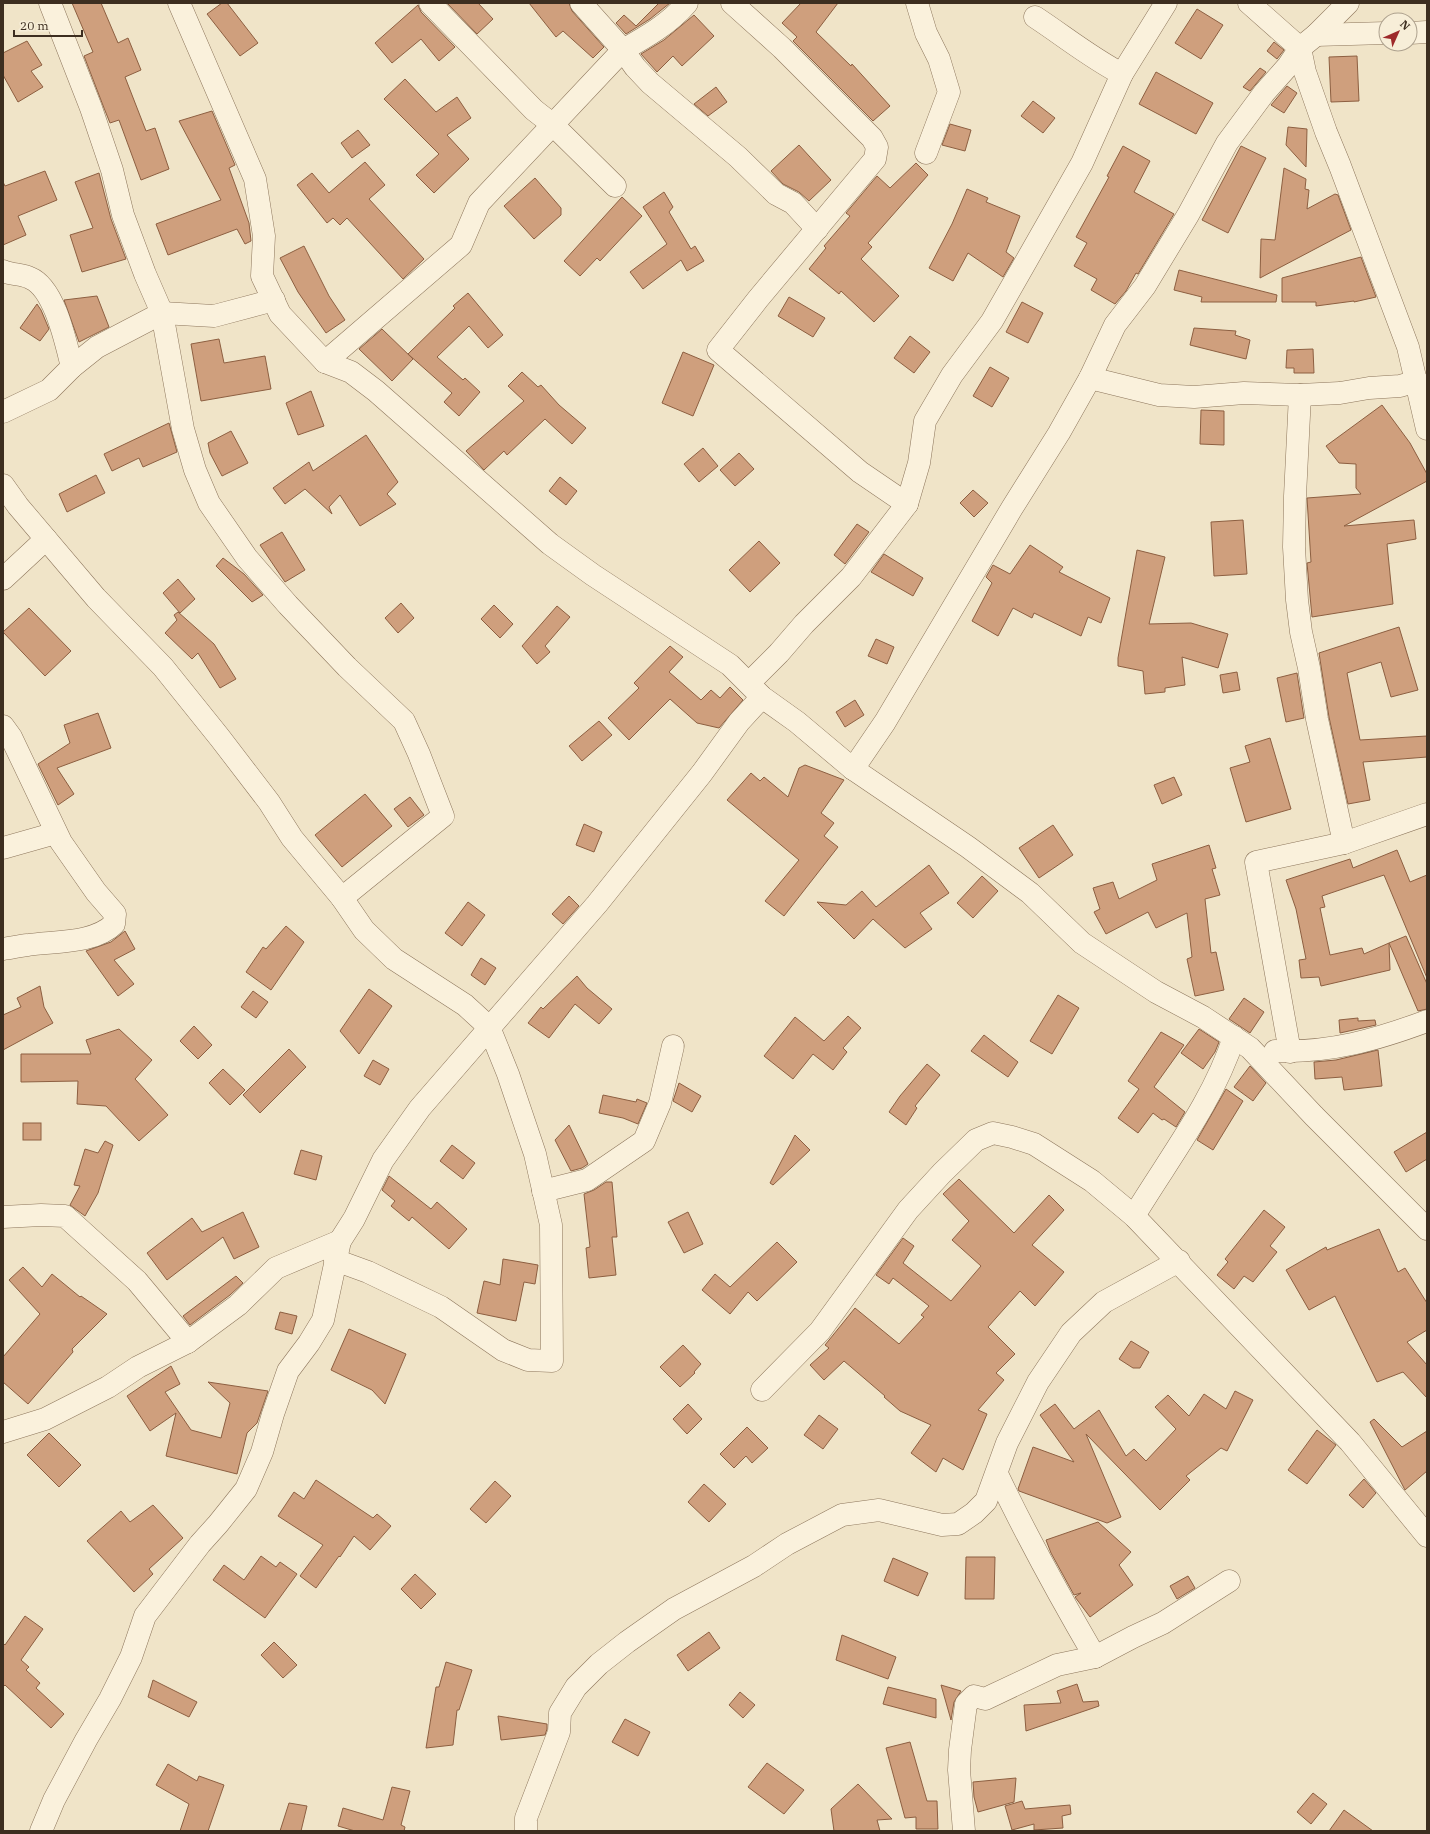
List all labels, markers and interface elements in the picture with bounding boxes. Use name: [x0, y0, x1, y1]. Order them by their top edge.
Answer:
scale bar: [14, 12, 82, 38]
north arrow: [1378, 12, 1418, 52]
text: N: [1397, 17, 1413, 33]
text: 20 m: [20, 18, 49, 33]

